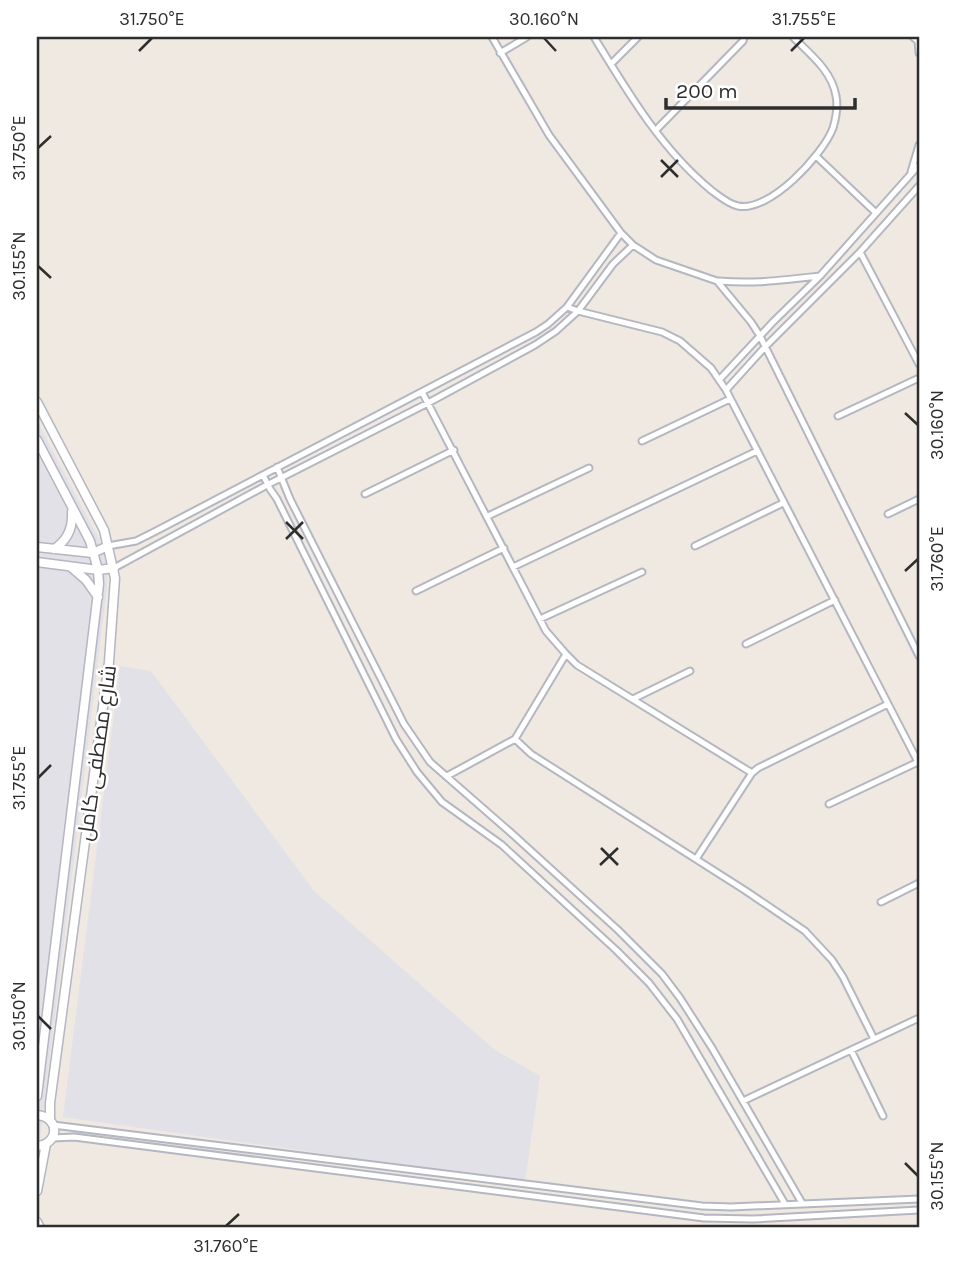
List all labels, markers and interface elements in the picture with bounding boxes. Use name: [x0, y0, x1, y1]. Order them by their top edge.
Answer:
text: 31.750°E: [119, 8, 185, 30]
text: 30.160°N: [509, 8, 579, 30]
text: 31.755°E: [772, 8, 836, 30]
scale bar: [666, 66, 855, 110]
text: 200 m: [676, 79, 738, 103]
text: 31.750°E: [8, 115, 30, 181]
text: 30.155°N: [8, 231, 30, 301]
text: 30.160°N: [926, 390, 948, 460]
text: 31.760°E: [926, 526, 948, 592]
street label: شارع مصطفى كامل: [73, 664, 123, 843]
text: 31.755°E: [8, 746, 30, 810]
text: 30.150°N: [8, 981, 30, 1051]
text: 30.155°N: [926, 1141, 948, 1211]
text: 31.760°E: [193, 1235, 259, 1257]

